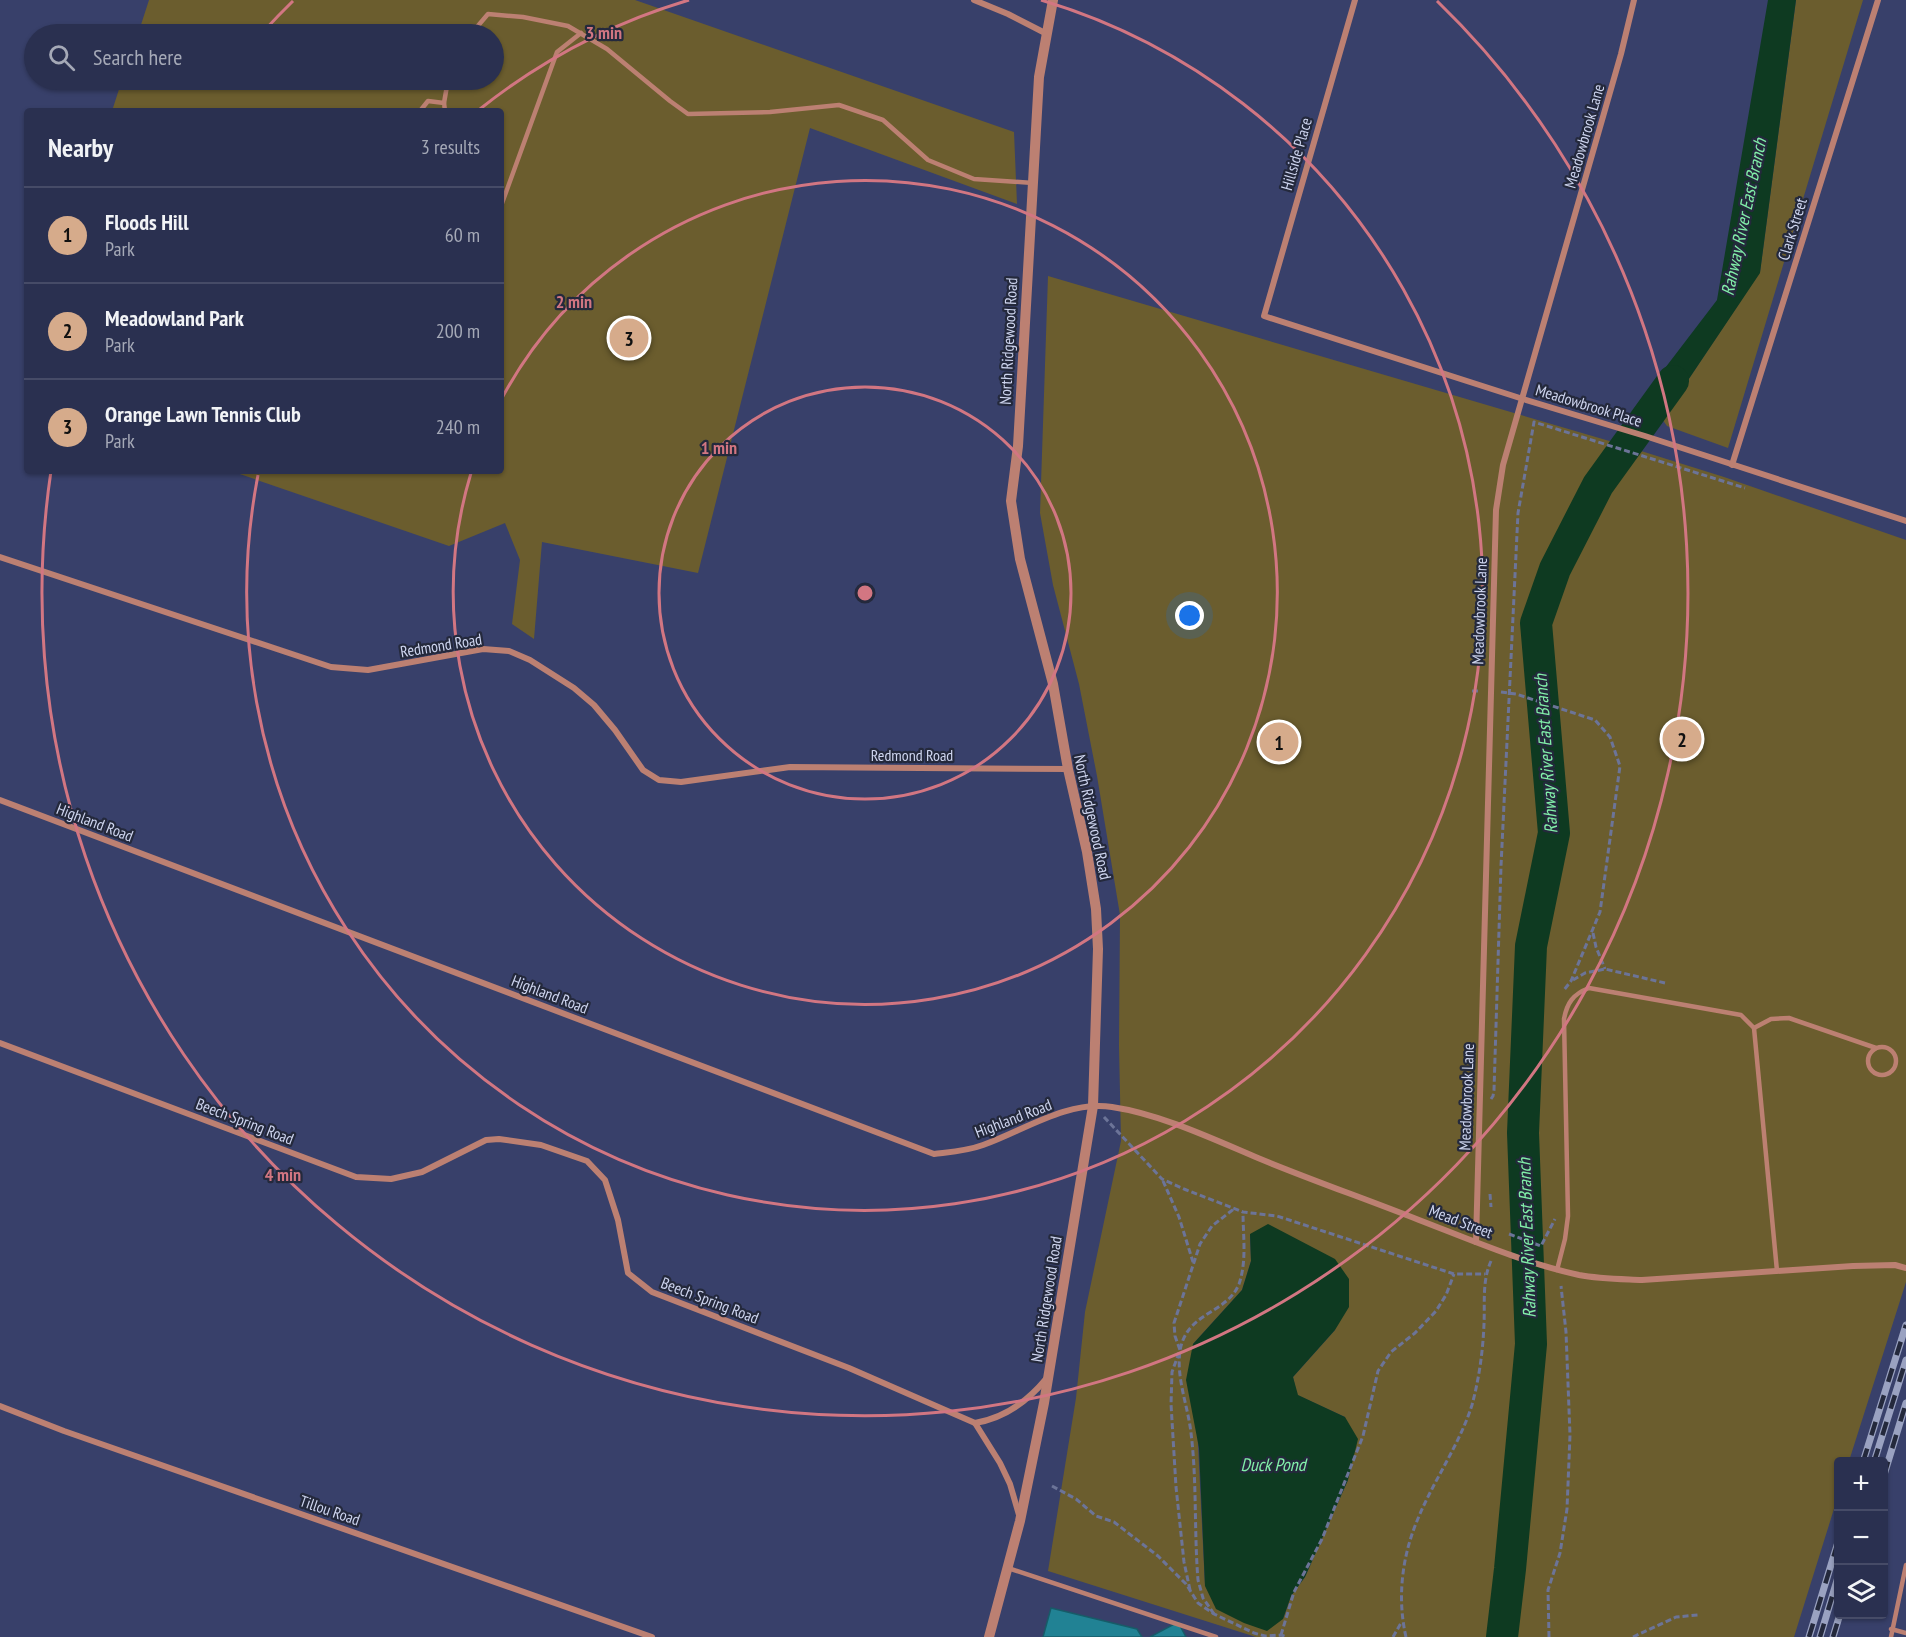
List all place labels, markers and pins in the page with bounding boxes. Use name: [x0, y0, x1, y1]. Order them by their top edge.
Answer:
pin: 3: [610, 316, 648, 360]
centre of rings: [855, 583, 875, 603]
pin: 2: [1662, 716, 1702, 762]
pin: 1: [1260, 720, 1298, 764]

